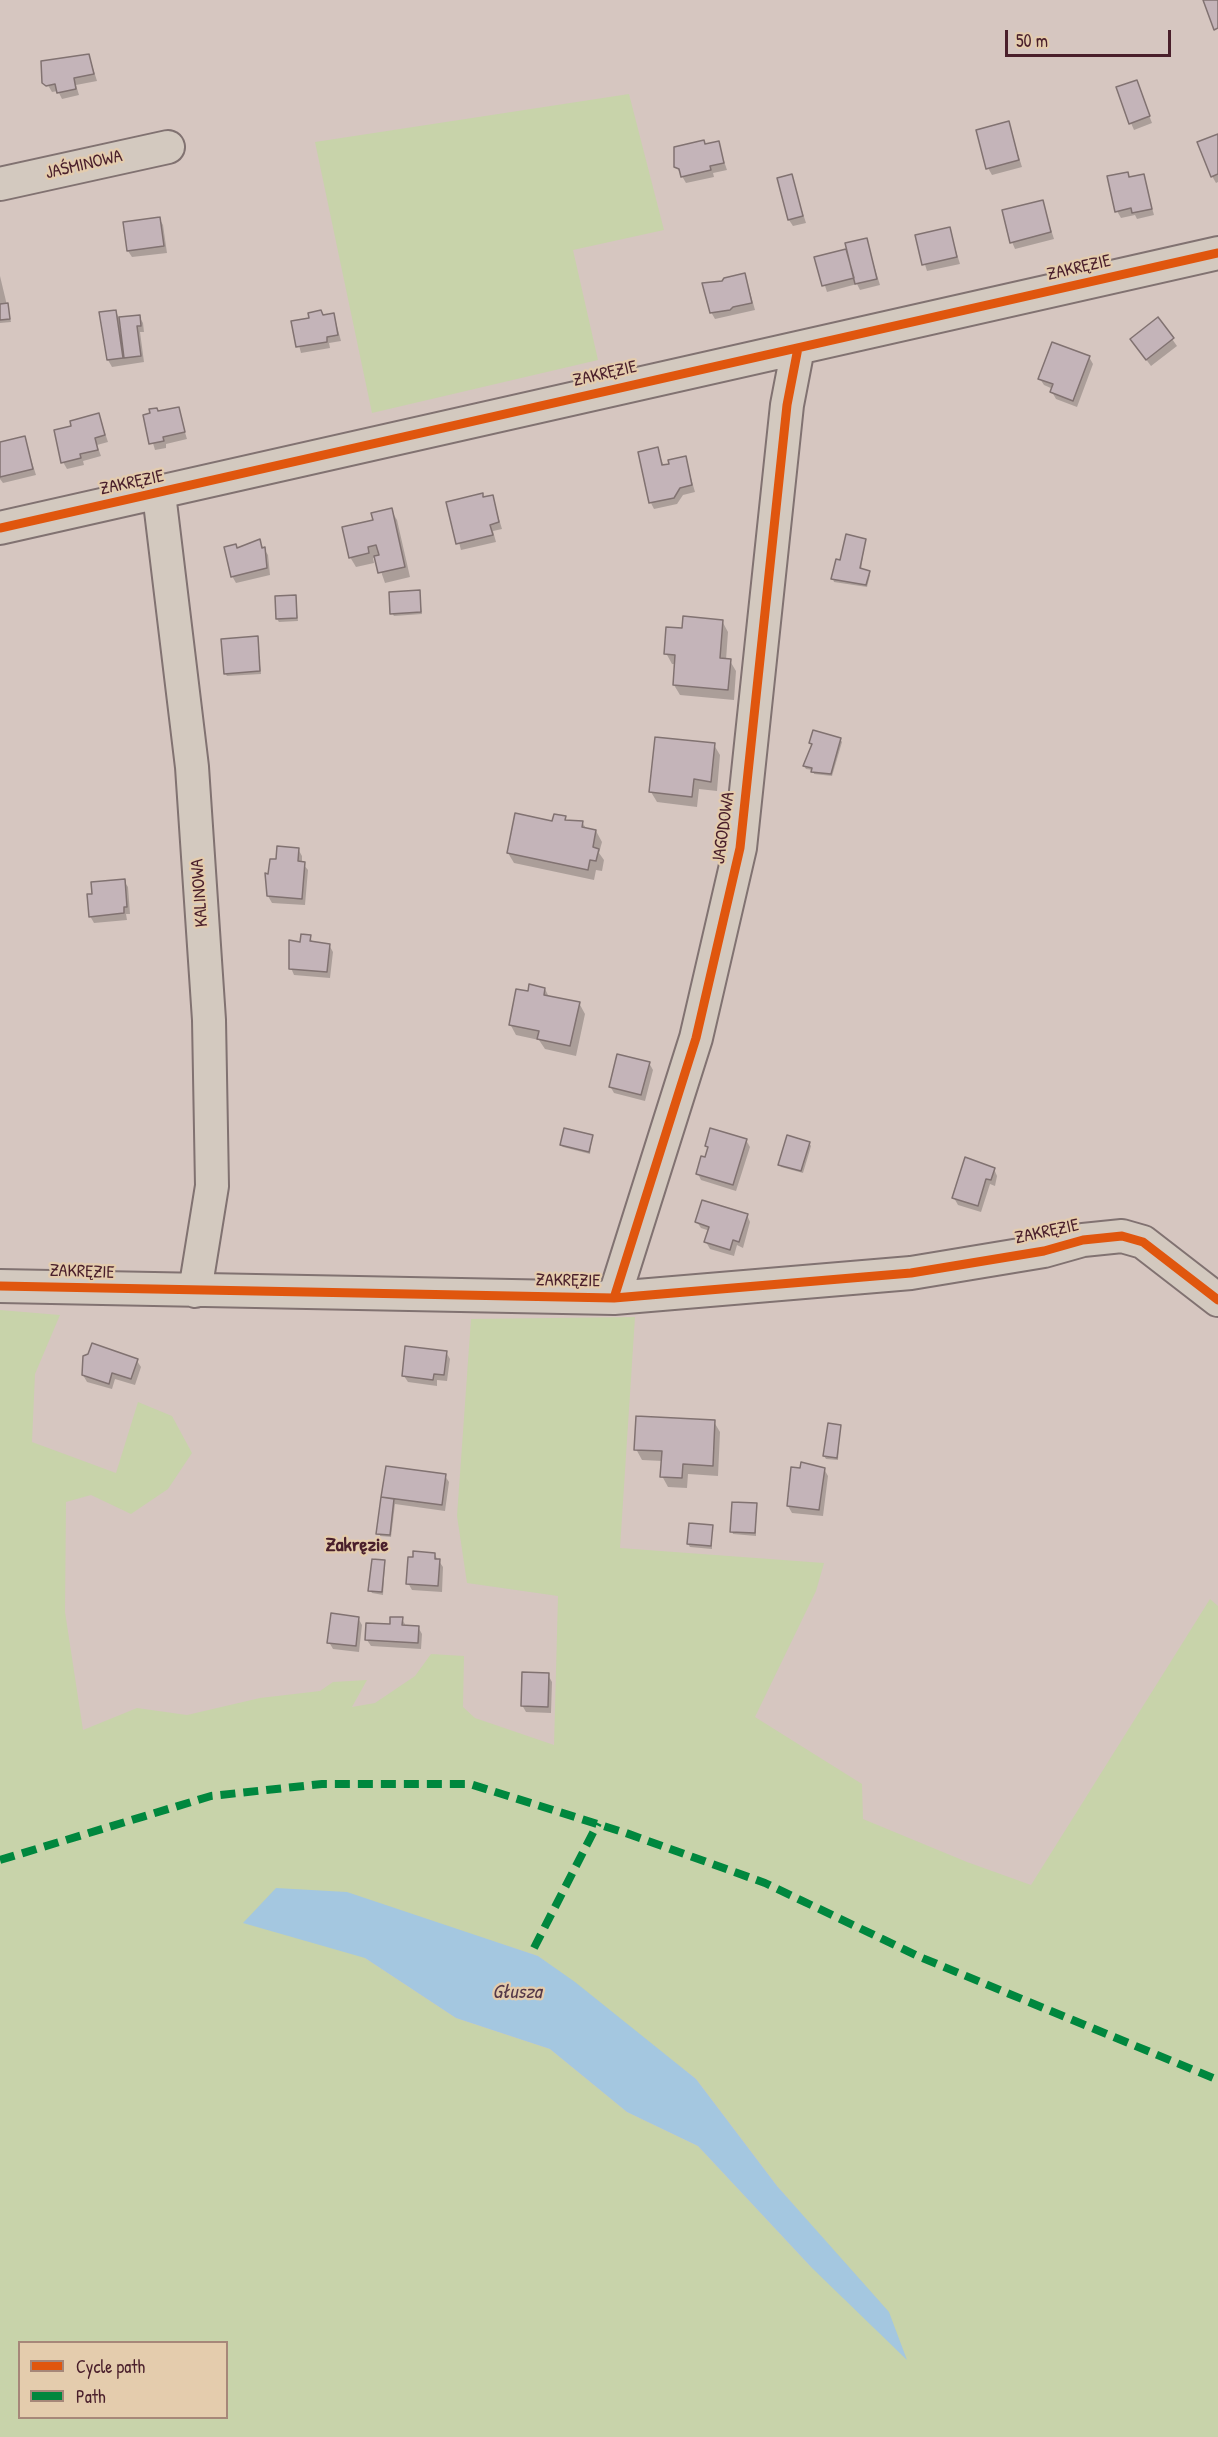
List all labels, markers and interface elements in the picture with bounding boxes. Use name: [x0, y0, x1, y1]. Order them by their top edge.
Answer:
scale bar: [1008, 18, 1174, 56]
text: 50 m: [1016, 28, 1048, 53]
street label: JAŚMINOWA: [44, 146, 124, 184]
street label: ZAKRĘZIE: [1045, 250, 1113, 286]
street label: ZAKRĘZIE: [571, 356, 639, 392]
street label: ZAKRĘZIE: [98, 466, 166, 500]
street label: JAGODOWA: [708, 791, 740, 865]
street label: KALINOWA: [187, 858, 213, 928]
street label: ZAKRĘZIE: [1013, 1215, 1081, 1249]
street label: ZAKRĘZIE: [49, 1260, 115, 1284]
street label: ZAKRĘZIE: [535, 1270, 601, 1292]
district label: Zakręzie: [326, 1534, 388, 1558]
water label: Głusza: [492, 1981, 542, 2005]
legend: [18, 2341, 228, 2419]
text: Cycle path: [76, 2354, 145, 2379]
text: Path: [76, 2384, 105, 2409]

